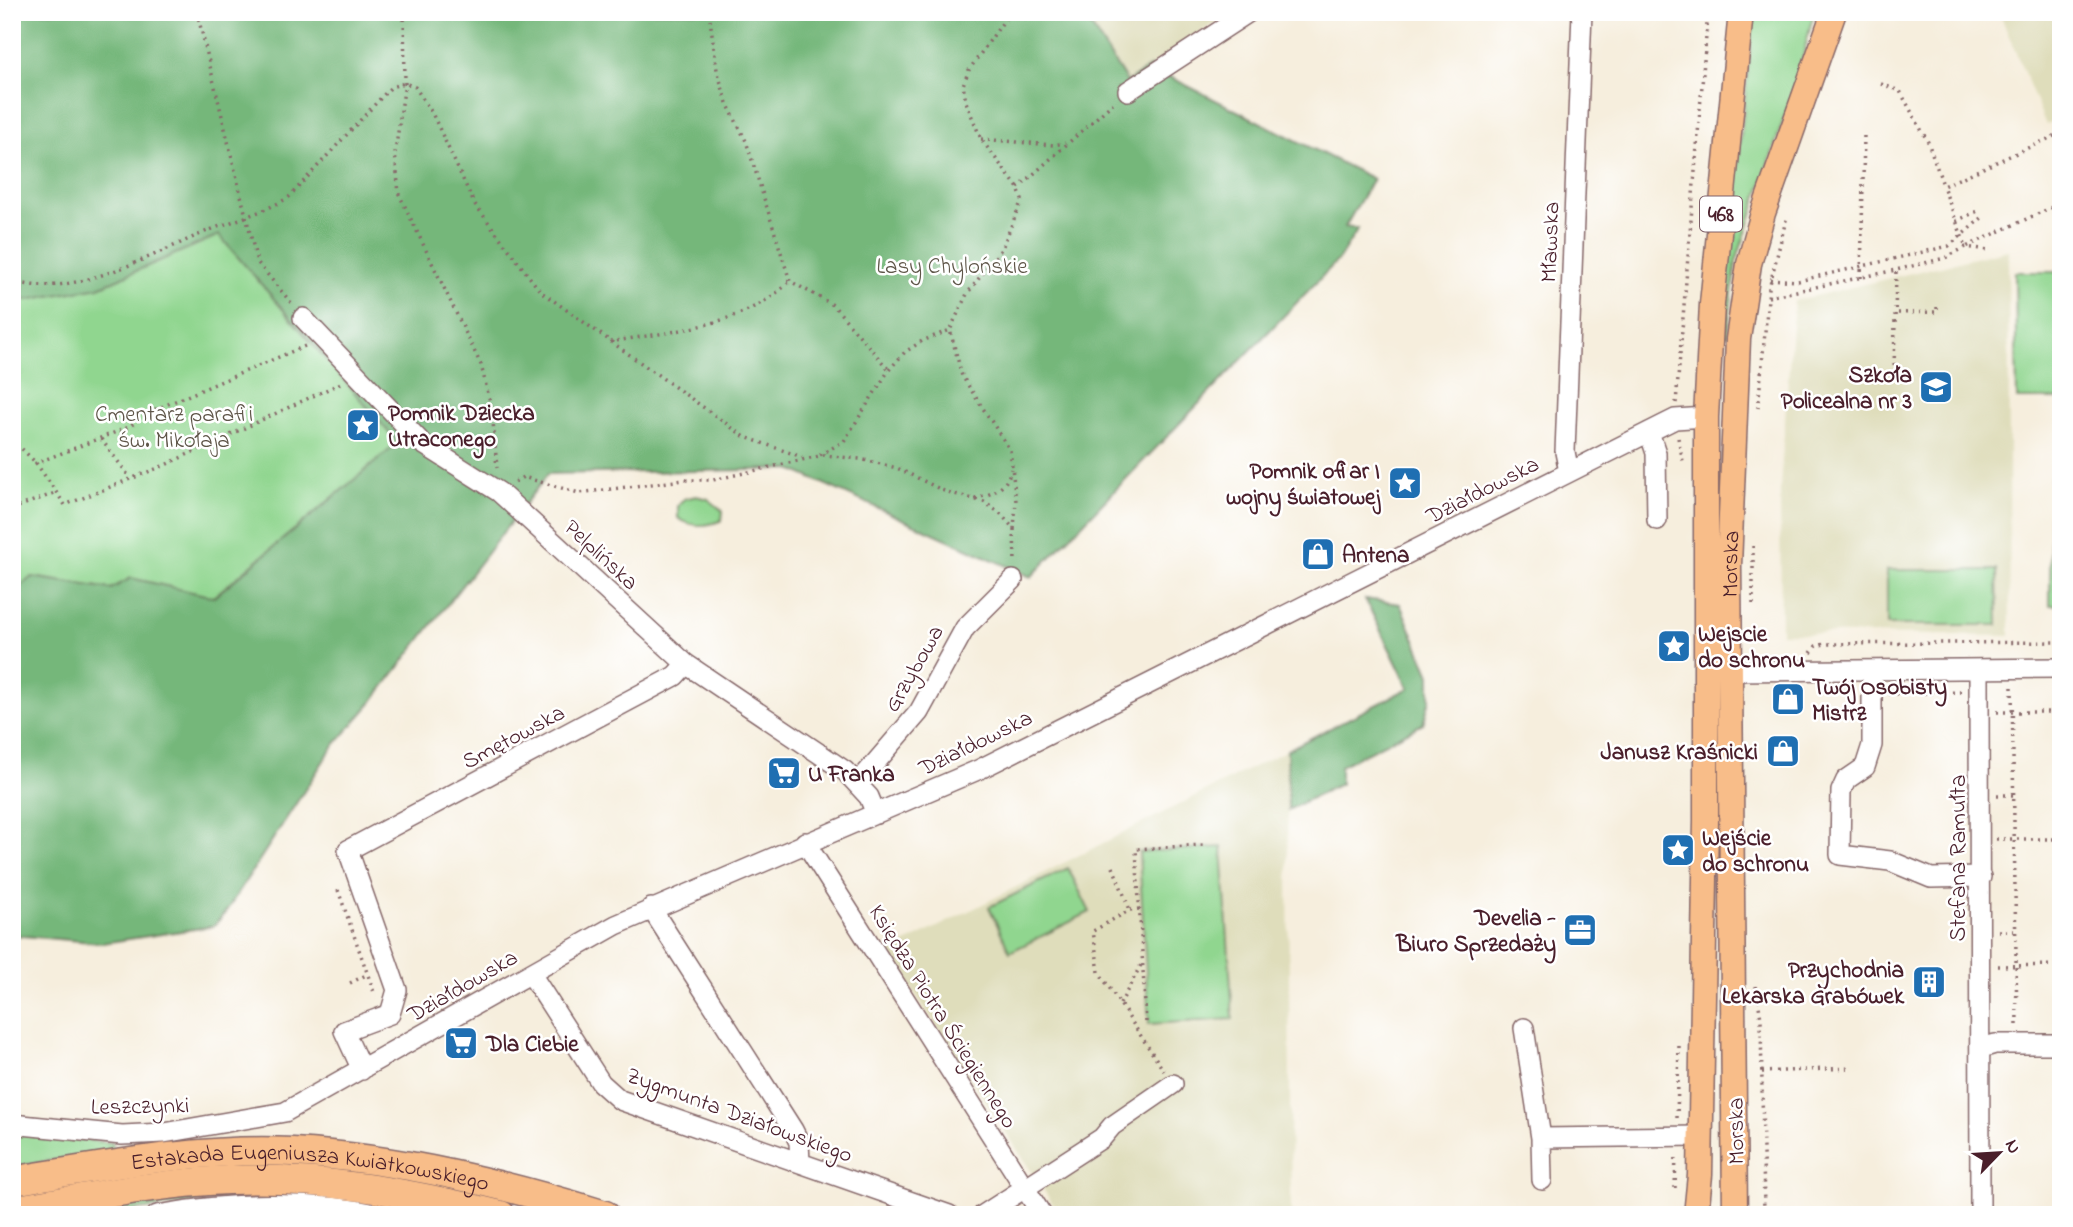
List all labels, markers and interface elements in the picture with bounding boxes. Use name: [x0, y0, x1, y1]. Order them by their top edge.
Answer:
road number: 468: [1700, 196, 1742, 232]
street label: Mławska: [1534, 201, 1569, 283]
park label: Lasy Chylońskie: [877, 251, 1028, 286]
place label: Szkoła Policealna nr 3: [1781, 360, 1912, 419]
school or university icon: Szkoła Policealna nr 3: [1917, 368, 1955, 406]
place label: Pomnik Dziecka Utraconego: [388, 398, 535, 459]
park label: Cmentarz parafii św. Mikołaja: [95, 399, 253, 458]
place icon: Pomnik Dziecka Utraconego: [344, 406, 382, 444]
street label: Działdowska: [1420, 449, 1545, 534]
place label: Pomnik ofiar I wojny światowej: [1226, 456, 1381, 517]
place icon: Pomnik ofiar I wojny światowej: [1386, 464, 1424, 502]
street label: Pelplińska: [556, 513, 645, 599]
street label: Morska: [1715, 530, 1749, 598]
shop icon: Antena: [1299, 535, 1337, 573]
place label: Antena: [1342, 540, 1409, 573]
place label: Wejscie do schronu: [1698, 619, 1805, 678]
street label: Grzybowa: [877, 620, 955, 720]
place icon: Wejscie do schronu: [1655, 627, 1693, 665]
place label: Twój Osobisty Mistrz: [1812, 672, 1947, 731]
shop icon: Twój Osobisty Mistrz: [1769, 680, 1807, 718]
street label: Smętowska: [457, 697, 571, 779]
street label: Działdowska: [913, 703, 1038, 786]
shop icon: Janusz Kraśnicki: [1764, 732, 1802, 770]
place label: Janusz Kraśnicki: [1601, 737, 1758, 770]
supermarket icon: U Franka: [765, 754, 803, 792]
place label: U Franka: [808, 759, 895, 792]
street label: Stefana Ramułta: [1943, 775, 1976, 941]
place label: Wejście do schronu: [1702, 823, 1809, 882]
place icon: Wejście do schronu: [1659, 831, 1697, 869]
street label: Księdza Piotra Ściegiennego: [859, 899, 1024, 1136]
place label: Develia - Biuro Sprzedaży: [1395, 903, 1556, 964]
office icon: Develia - Biuro Sprzedaży: [1561, 911, 1599, 949]
street label: Działdowska: [401, 942, 525, 1033]
place label: Przychodnia Lekarska Grabówek: [1722, 955, 1905, 1014]
building icon: Przychodnia Lekarska Grabówek: [1910, 963, 1948, 1001]
supermarket icon: Dla Ciebie: [442, 1024, 480, 1062]
place label: Dla Ciebie: [485, 1029, 579, 1062]
street label: Zygmunta Działowskiego: [621, 1060, 857, 1174]
street label: Leszczynki: [91, 1090, 190, 1127]
street label: Morska: [1720, 1097, 1755, 1165]
north arrow: [1965, 1118, 2035, 1188]
text: N: [1997, 1135, 2027, 1159]
street label: Estakada Eugeniusza Kwiatkowskiego: [129, 1137, 492, 1201]

